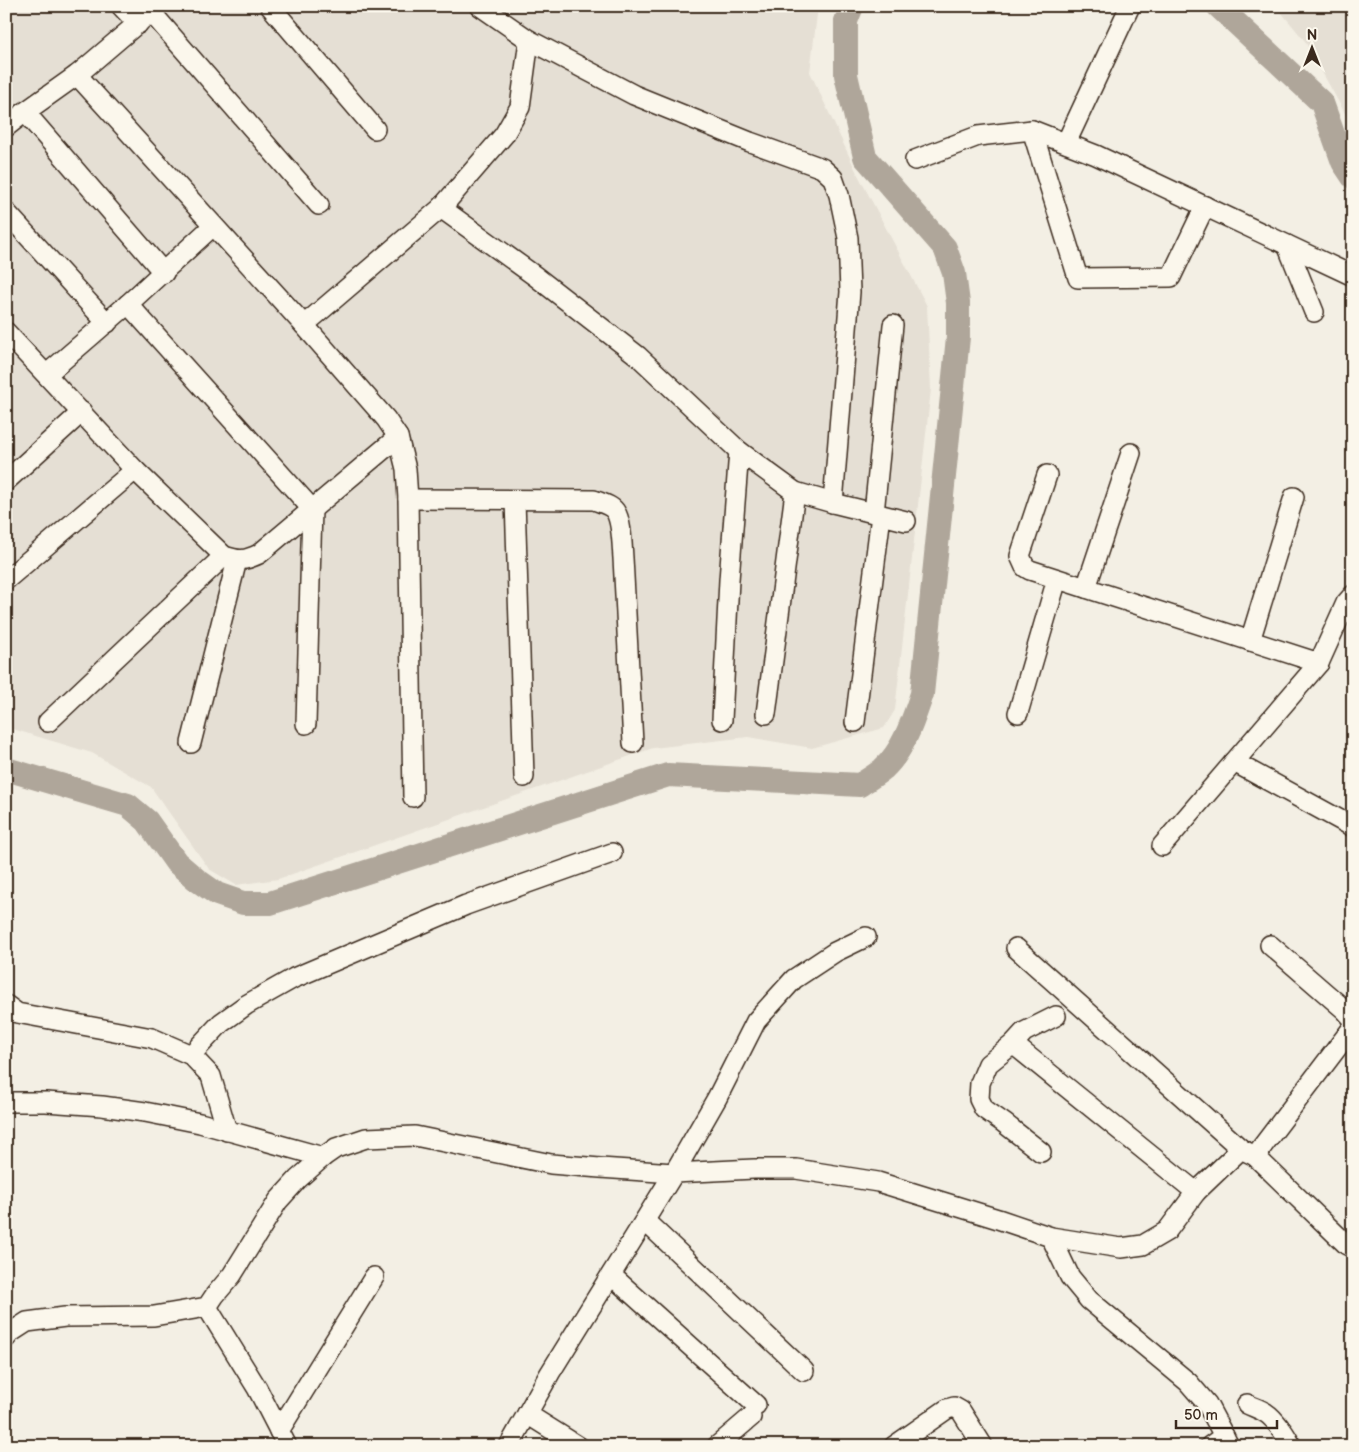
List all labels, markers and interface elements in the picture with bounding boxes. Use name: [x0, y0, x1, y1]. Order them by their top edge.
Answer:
north arrow: [1286, 22, 1336, 72]
text: N: [1307, 27, 1317, 44]
scale bar: [1176, 1397, 1278, 1429]
text: 50 m: [1184, 1406, 1218, 1425]

